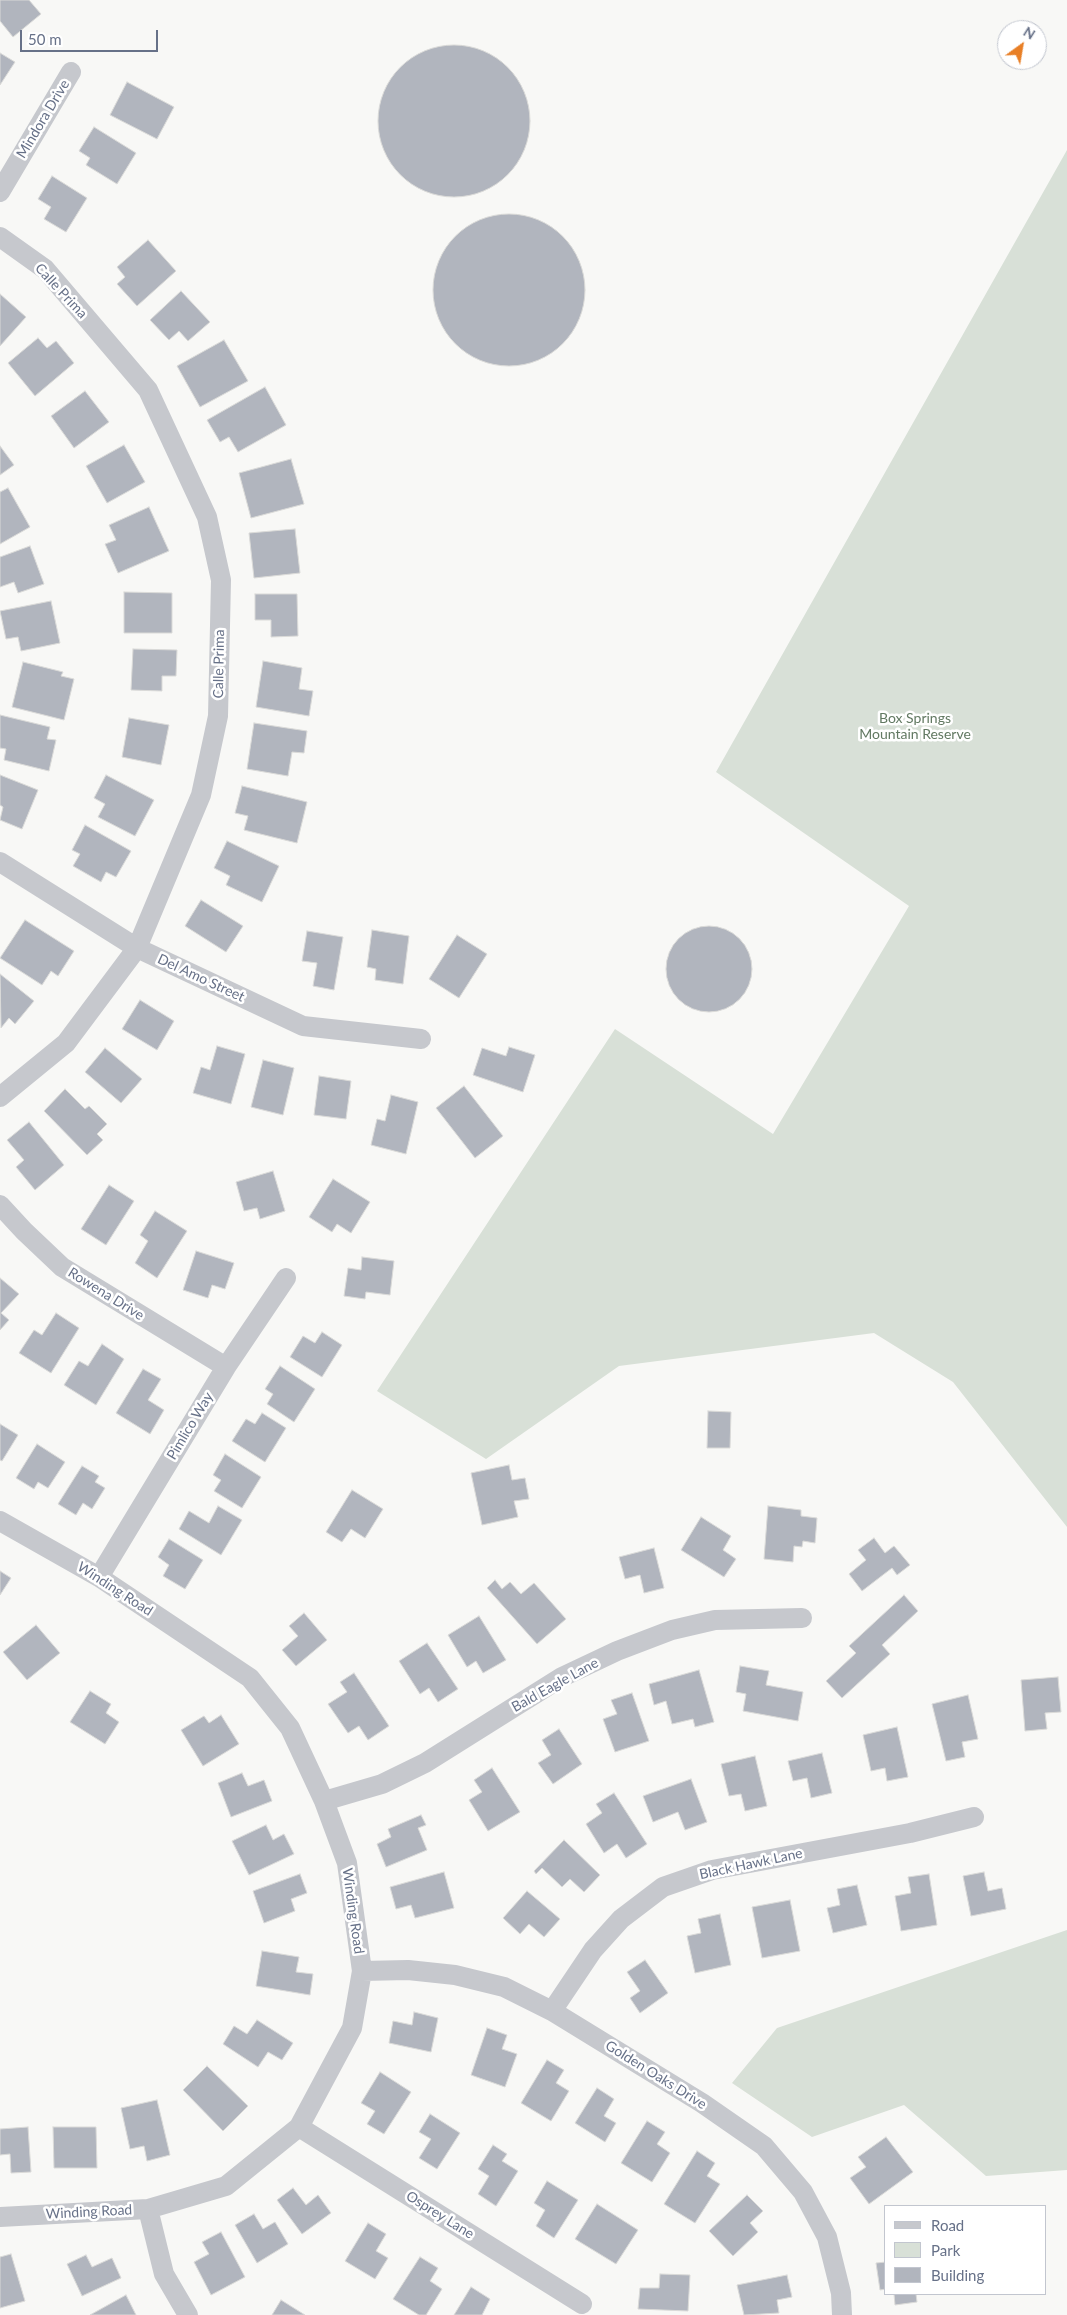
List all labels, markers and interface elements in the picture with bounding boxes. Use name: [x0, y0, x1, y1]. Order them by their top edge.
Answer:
scale bar: [22, 20, 160, 52]
north arrow: [997, 20, 1047, 70]
text: N: [1021, 23, 1039, 43]
text: 50 m: [28, 30, 62, 48]
street label: Mindora Drive: [13, 77, 73, 161]
street label: Calle Prima: [31, 260, 91, 322]
street label: Calle Prima: [210, 629, 228, 699]
park label: Box Springs Mountain Reserve: [859, 710, 971, 742]
street label: Del Amo Street: [155, 950, 247, 1006]
street label: Rowena Drive: [65, 1264, 147, 1324]
street label: Pimlico Way: [163, 1389, 217, 1463]
street label: Winding Road: [74, 1558, 156, 1620]
street label: Bald Eagle Lane: [509, 1654, 601, 1716]
street label: Black Hawk Lane: [698, 1845, 804, 1883]
street label: Winding Road: [339, 1867, 367, 1955]
street label: Golden Oaks Drive: [602, 2037, 710, 2113]
street label: Osprey Lane: [403, 2187, 477, 2243]
street label: Winding Road: [45, 2201, 133, 2223]
legend: [884, 2205, 1047, 2295]
text: Road: [931, 2216, 964, 2234]
text: Park: [931, 2241, 960, 2259]
text: Building: [931, 2266, 984, 2284]

